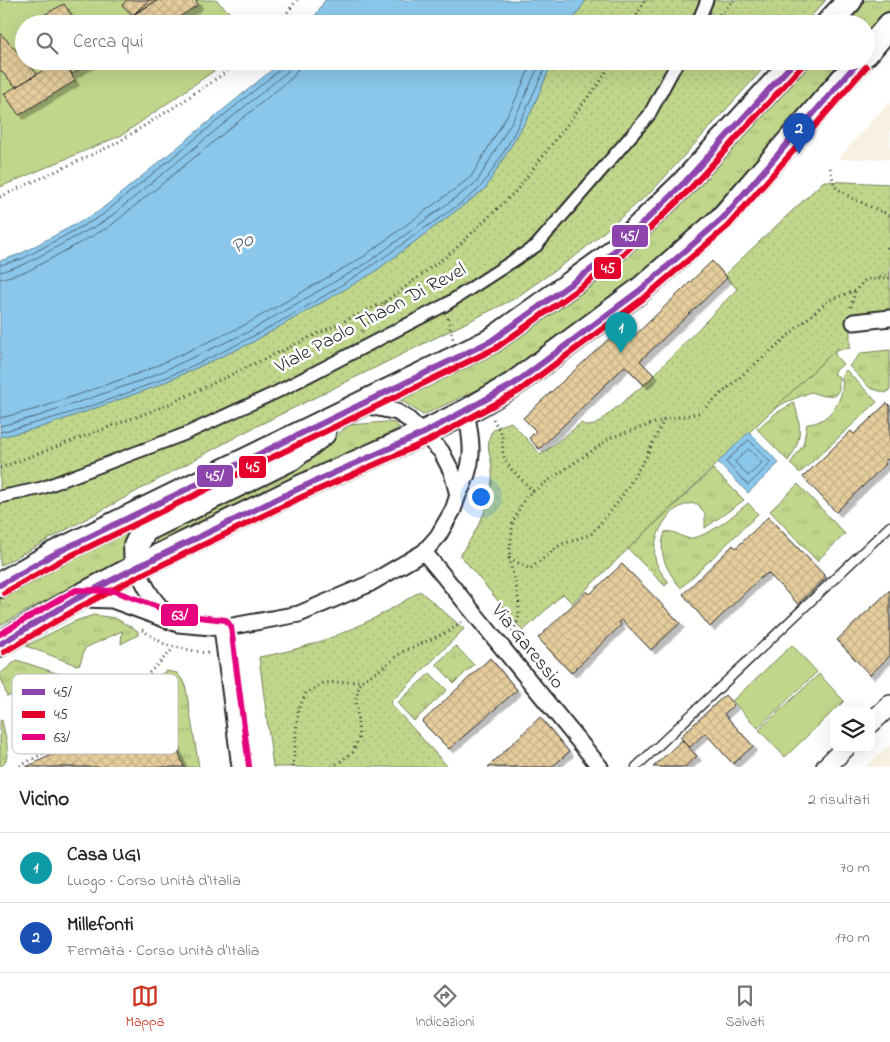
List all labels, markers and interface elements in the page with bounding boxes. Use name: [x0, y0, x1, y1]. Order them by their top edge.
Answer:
search box: [15, 15, 875, 70]
icon: search: [33, 29, 61, 57]
text: Cerca qui: [73, 29, 143, 56]
pin: 2: [783, 113, 815, 154]
line badge: 45/: [611, 224, 649, 248]
water label: Po: [226, 225, 261, 262]
text: 45/: [620, 227, 640, 248]
street label: Viale Paolo Thaon Di Revel: [269, 256, 472, 382]
line badge: 45: [593, 256, 622, 280]
text: 45: [600, 259, 615, 280]
pin: 1: [605, 312, 637, 353]
line badge: 45: [238, 455, 267, 479]
text: 45: [245, 458, 260, 479]
line badge: 45/: [196, 464, 234, 488]
text: 45/: [205, 467, 225, 488]
your location: [468, 484, 494, 510]
street label: Via Garessio: [483, 597, 571, 696]
line badge: 63/: [160, 603, 199, 627]
text: 63/: [171, 606, 189, 627]
legend: [12, 674, 178, 754]
text: 45/: [54, 683, 73, 704]
text: 45: [54, 705, 68, 726]
map controls: [830, 707, 875, 752]
button: layers: [830, 707, 875, 752]
text: 63/: [54, 728, 71, 749]
text: Vicino: [20, 785, 69, 815]
text: 2 risultati: [808, 788, 870, 812]
text: Casa UGI: [67, 842, 141, 869]
text: 1: [33, 856, 39, 880]
text: 70 m: [840, 856, 870, 880]
text: Luogo · Corso Unità d'Italia: [67, 869, 241, 893]
text: Millefonti: [67, 912, 134, 939]
text: 2: [32, 926, 40, 950]
text: 170 m: [835, 926, 870, 950]
text: Fermata · Corso Unità d'Italia: [67, 939, 260, 963]
tab: Mappa: [125, 982, 164, 1033]
tab: Indicazioni: [415, 982, 475, 1033]
tab: Salvati: [725, 982, 765, 1033]

